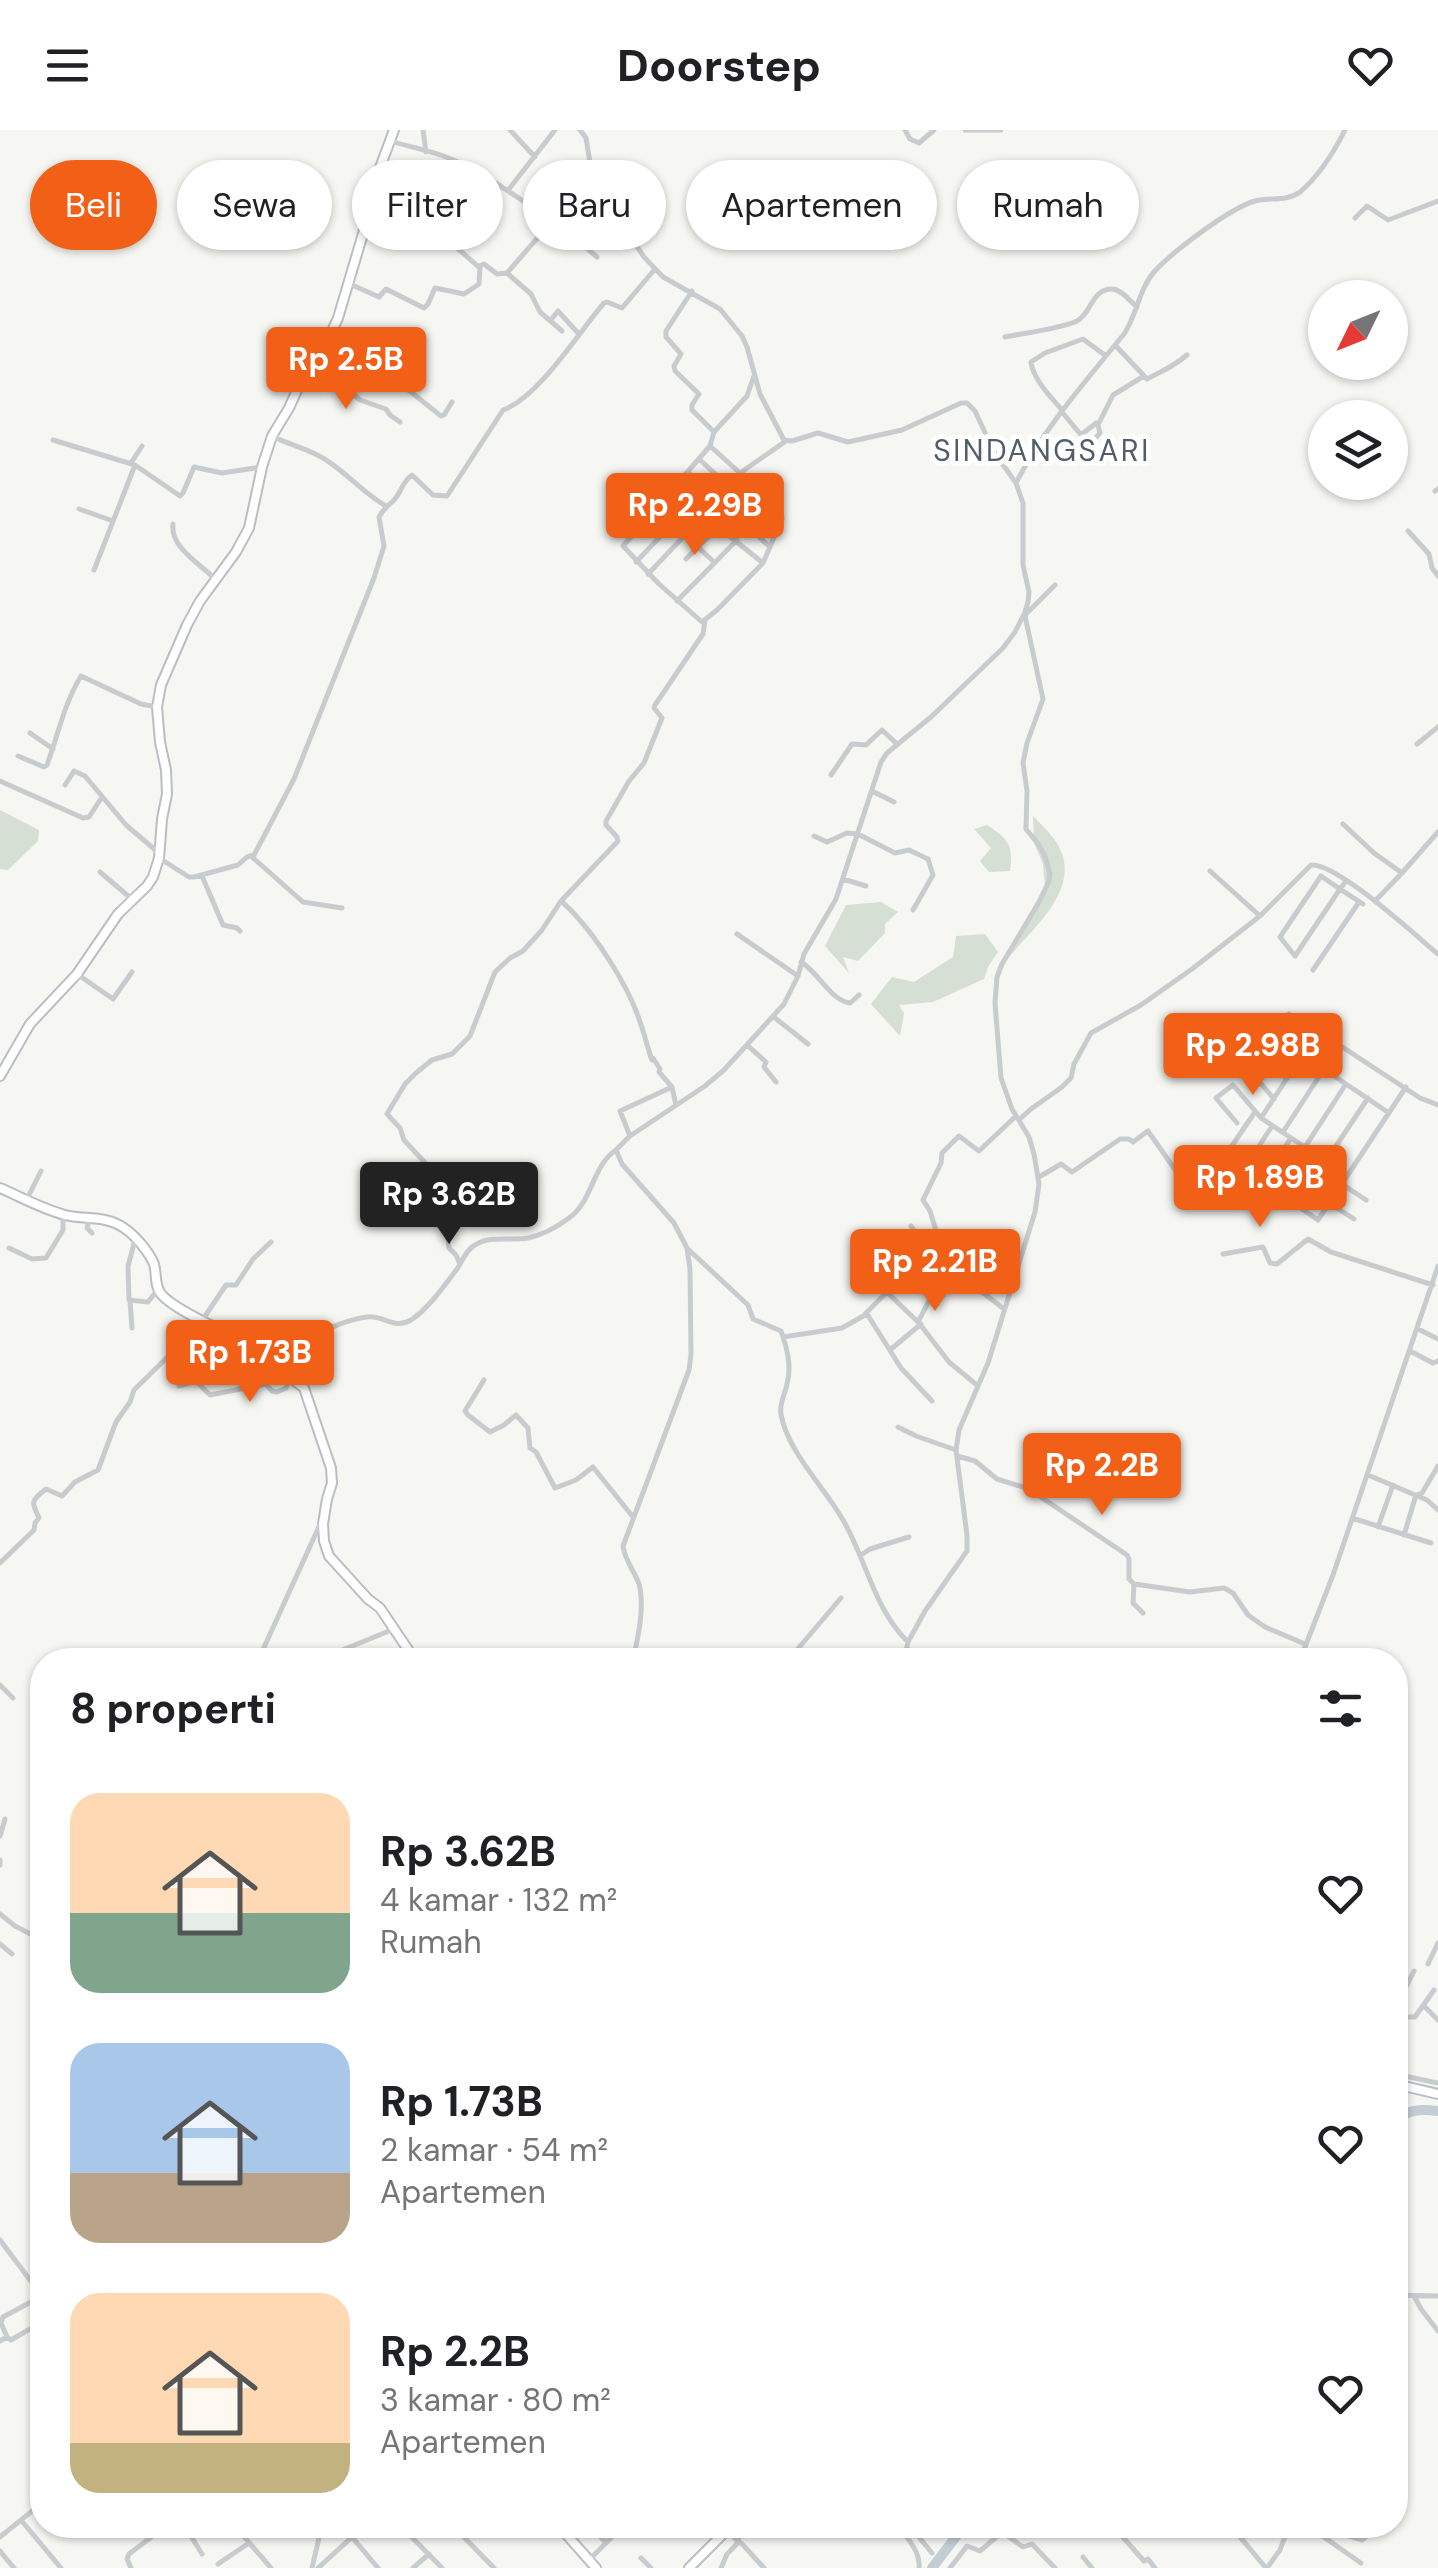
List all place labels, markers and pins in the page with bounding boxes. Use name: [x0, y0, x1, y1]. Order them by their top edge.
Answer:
pin: Rp 2.5B: [254, 327, 438, 412]
pin: Rp 2.29B: [592, 473, 798, 558]
pin: Rp 2.98B: [1150, 1013, 1356, 1098]
pin: Rp 1.89B: [1157, 1145, 1363, 1230]
pin: Rp 3.62B: [346, 1162, 552, 1247]
pin: Rp 2.21B: [832, 1229, 1038, 1314]
pin: Rp 1.73B: [147, 1320, 353, 1405]
pin: Rp 2.2B: [1010, 1433, 1194, 1518]

